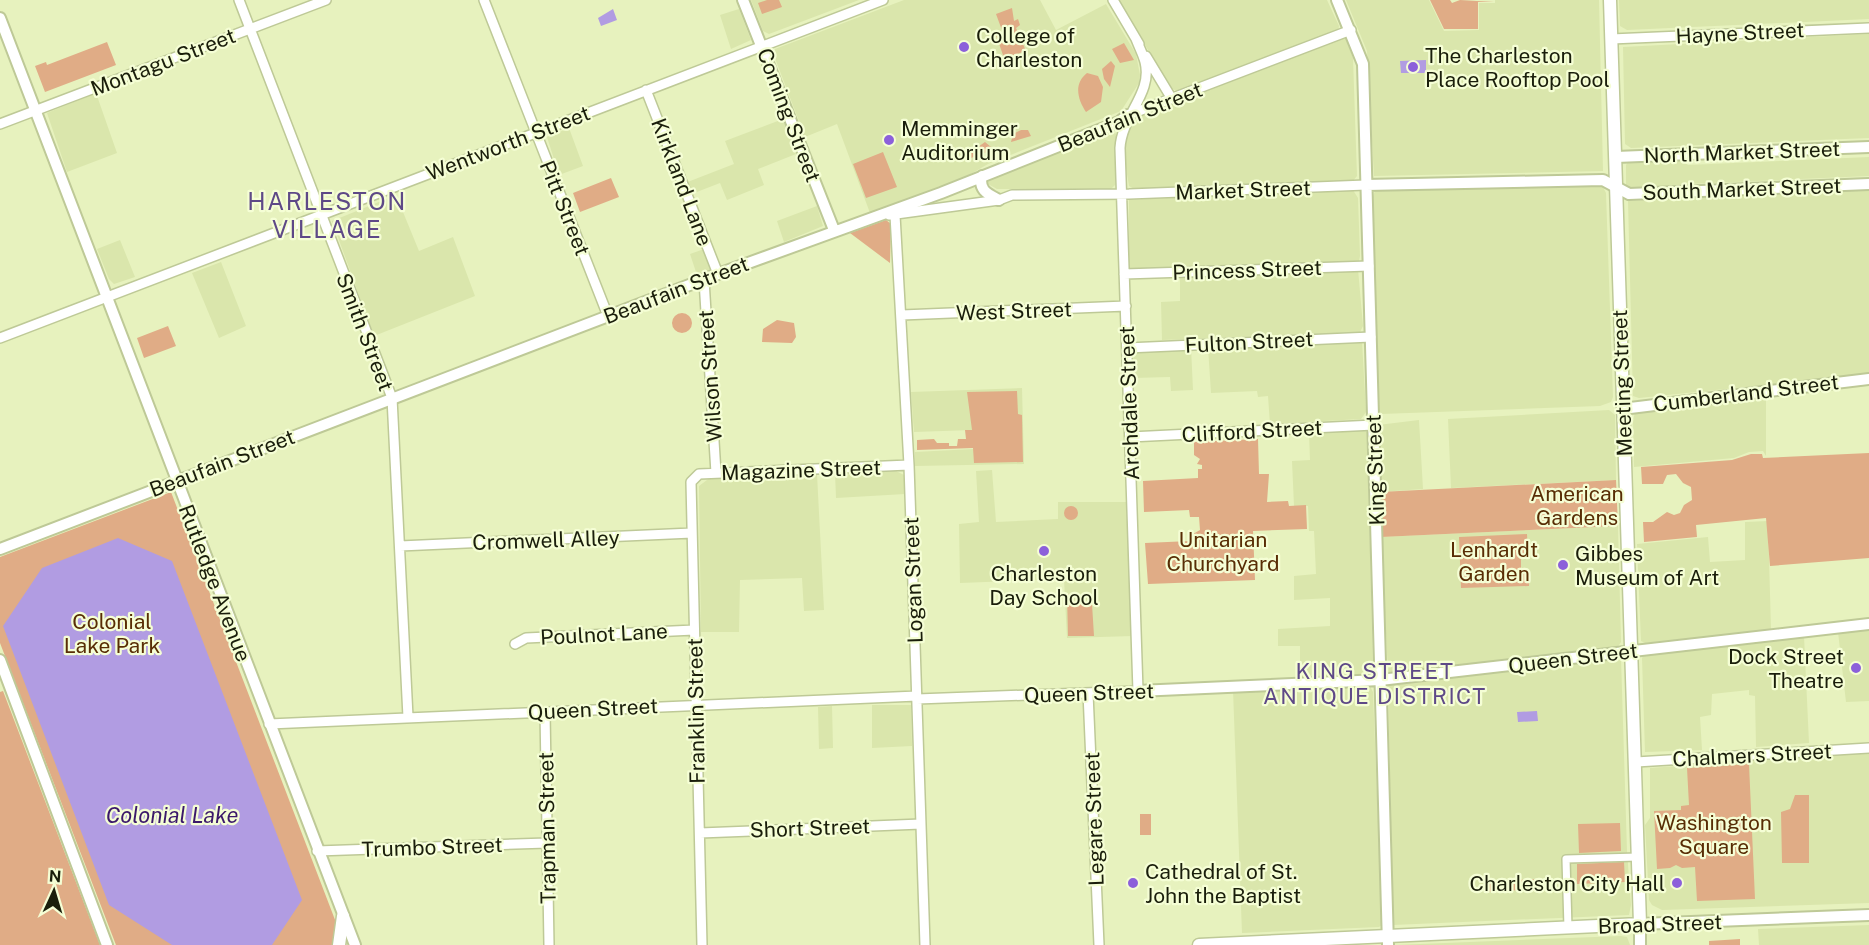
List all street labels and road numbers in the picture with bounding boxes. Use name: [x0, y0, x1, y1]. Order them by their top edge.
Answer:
street label: Hayne Street: [1675, 17, 1805, 49]
street label: Montagu Street: [87, 23, 239, 101]
street label: Coming Street: [752, 44, 826, 186]
street label: Beaufain Street: [1054, 77, 1206, 157]
street label: Wentworth Street: [423, 100, 593, 186]
street label: Kirkland Lane: [646, 115, 718, 249]
street label: North Market Street: [1643, 136, 1841, 168]
street label: Pitt Street: [535, 157, 595, 259]
street label: South Market Street: [1642, 173, 1842, 205]
street label: Market Street: [1175, 175, 1311, 205]
street label: Beaufain Street: [600, 251, 752, 329]
street label: Princess Street: [1172, 255, 1322, 285]
street label: Smith Street: [331, 270, 399, 394]
street label: West Street: [956, 296, 1072, 326]
street label: Wilson Street: [693, 309, 727, 443]
street label: Meeting Street: [1607, 309, 1637, 457]
street label: Archdale Street: [1114, 325, 1144, 481]
street label: Fulton Street: [1184, 326, 1314, 358]
street label: Cumberland Street: [1652, 369, 1840, 417]
street label: King Street: [1361, 414, 1389, 526]
street label: Clifford Street: [1181, 415, 1323, 447]
street label: Beaufain Street: [146, 424, 298, 502]
street label: Magazine Street: [721, 455, 881, 485]
street label: Rutledge Avenue: [174, 501, 256, 665]
street label: Logan Street: [898, 516, 928, 644]
street label: Cromwell Alley: [472, 525, 620, 555]
street label: Poulnot Lane: [540, 618, 668, 650]
street label: Franklin Street: [682, 638, 710, 784]
street label: Queen Street: [1507, 638, 1639, 678]
street label: Queen Street: [1023, 678, 1155, 708]
street label: Queen Street: [527, 693, 659, 725]
street label: Chalmers Street: [1672, 738, 1832, 772]
street label: Trapman Street: [533, 752, 561, 904]
street label: Legare Street: [1079, 752, 1109, 886]
street label: Short Street: [749, 813, 871, 843]
street label: Trumbo Street: [361, 832, 503, 862]
street label: Broad Street: [1597, 909, 1723, 939]

